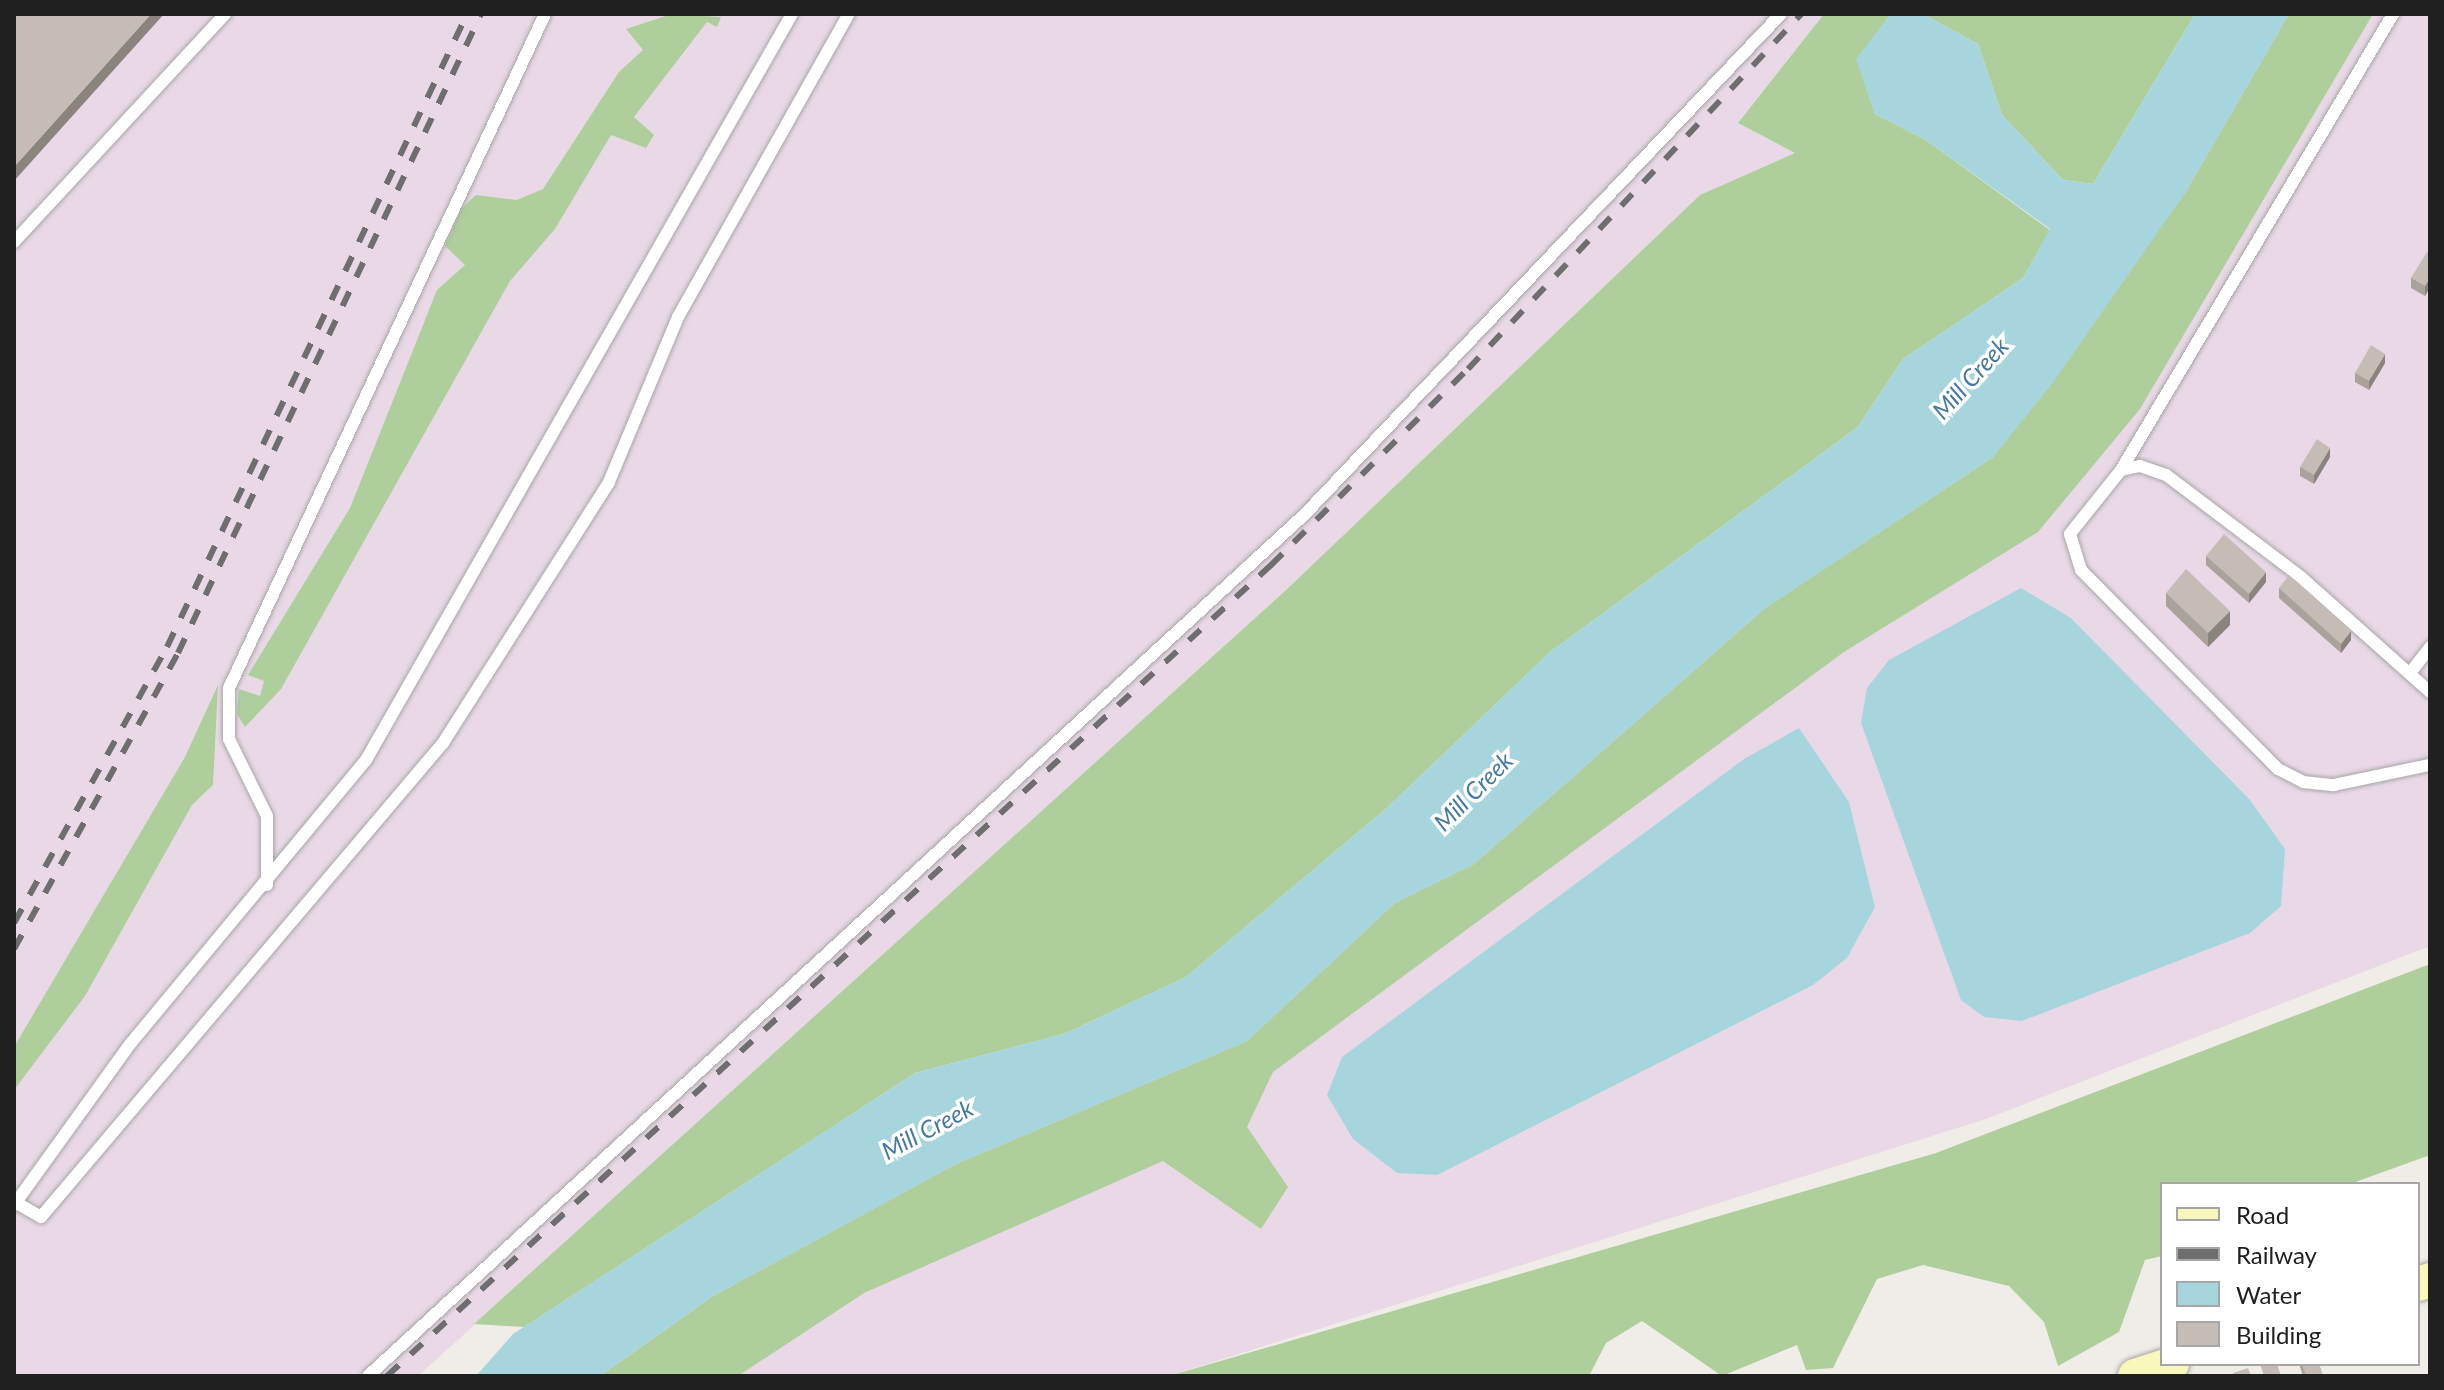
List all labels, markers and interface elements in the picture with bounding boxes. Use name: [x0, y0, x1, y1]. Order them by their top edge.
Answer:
water label: Mill Creek: [1926, 331, 2014, 425]
water label: Mill Creek: [1428, 746, 1518, 836]
water label: Mill Creek: [876, 1093, 978, 1165]
legend: [2160, 1182, 2420, 1366]
text: Road: [2236, 1200, 2289, 1229]
text: Railway: [2236, 1240, 2317, 1269]
text: Water: [2236, 1280, 2301, 1309]
text: Building: [2236, 1320, 2321, 1349]

